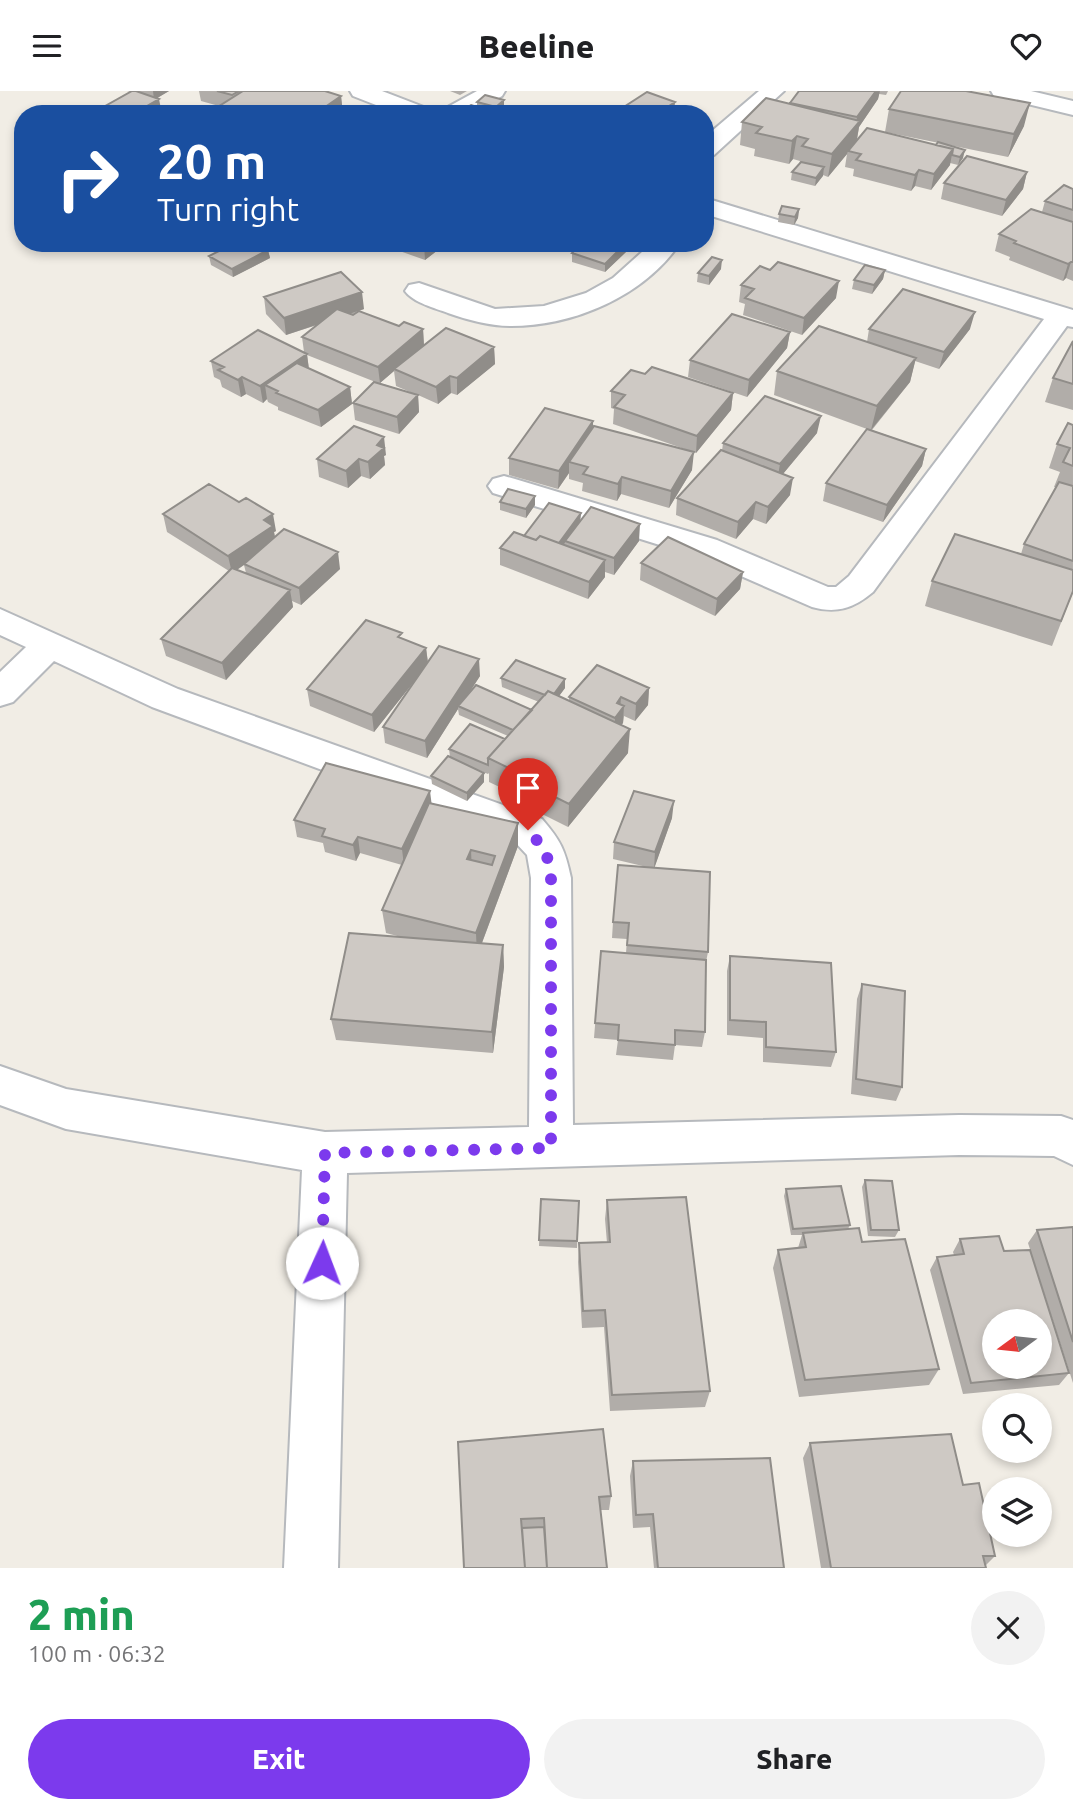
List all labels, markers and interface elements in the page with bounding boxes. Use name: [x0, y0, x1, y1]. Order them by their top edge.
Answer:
icon: menu: [28, 27, 66, 65]
icon: heart: [1007, 27, 1045, 65]
text: Beeline: [479, 28, 594, 64]
icon: right: [42, 133, 133, 224]
text: 20 m: [157, 133, 266, 188]
text: Turn right: [157, 191, 299, 227]
pin: [498, 758, 558, 830]
icon: arrive: [509, 769, 547, 807]
position arrow: [285, 1226, 359, 1300]
north arrow: [982, 1309, 1052, 1379]
map controls: [982, 1309, 1052, 1547]
button: search: [982, 1393, 1052, 1463]
button: layers: [982, 1477, 1052, 1547]
text: 2 min: [28, 1591, 135, 1638]
button: close: [971, 1591, 1045, 1665]
text: 100 m · 06:32: [28, 1641, 166, 1666]
button: Exit: [28, 1719, 530, 1799]
button: Share: [544, 1719, 1045, 1799]

